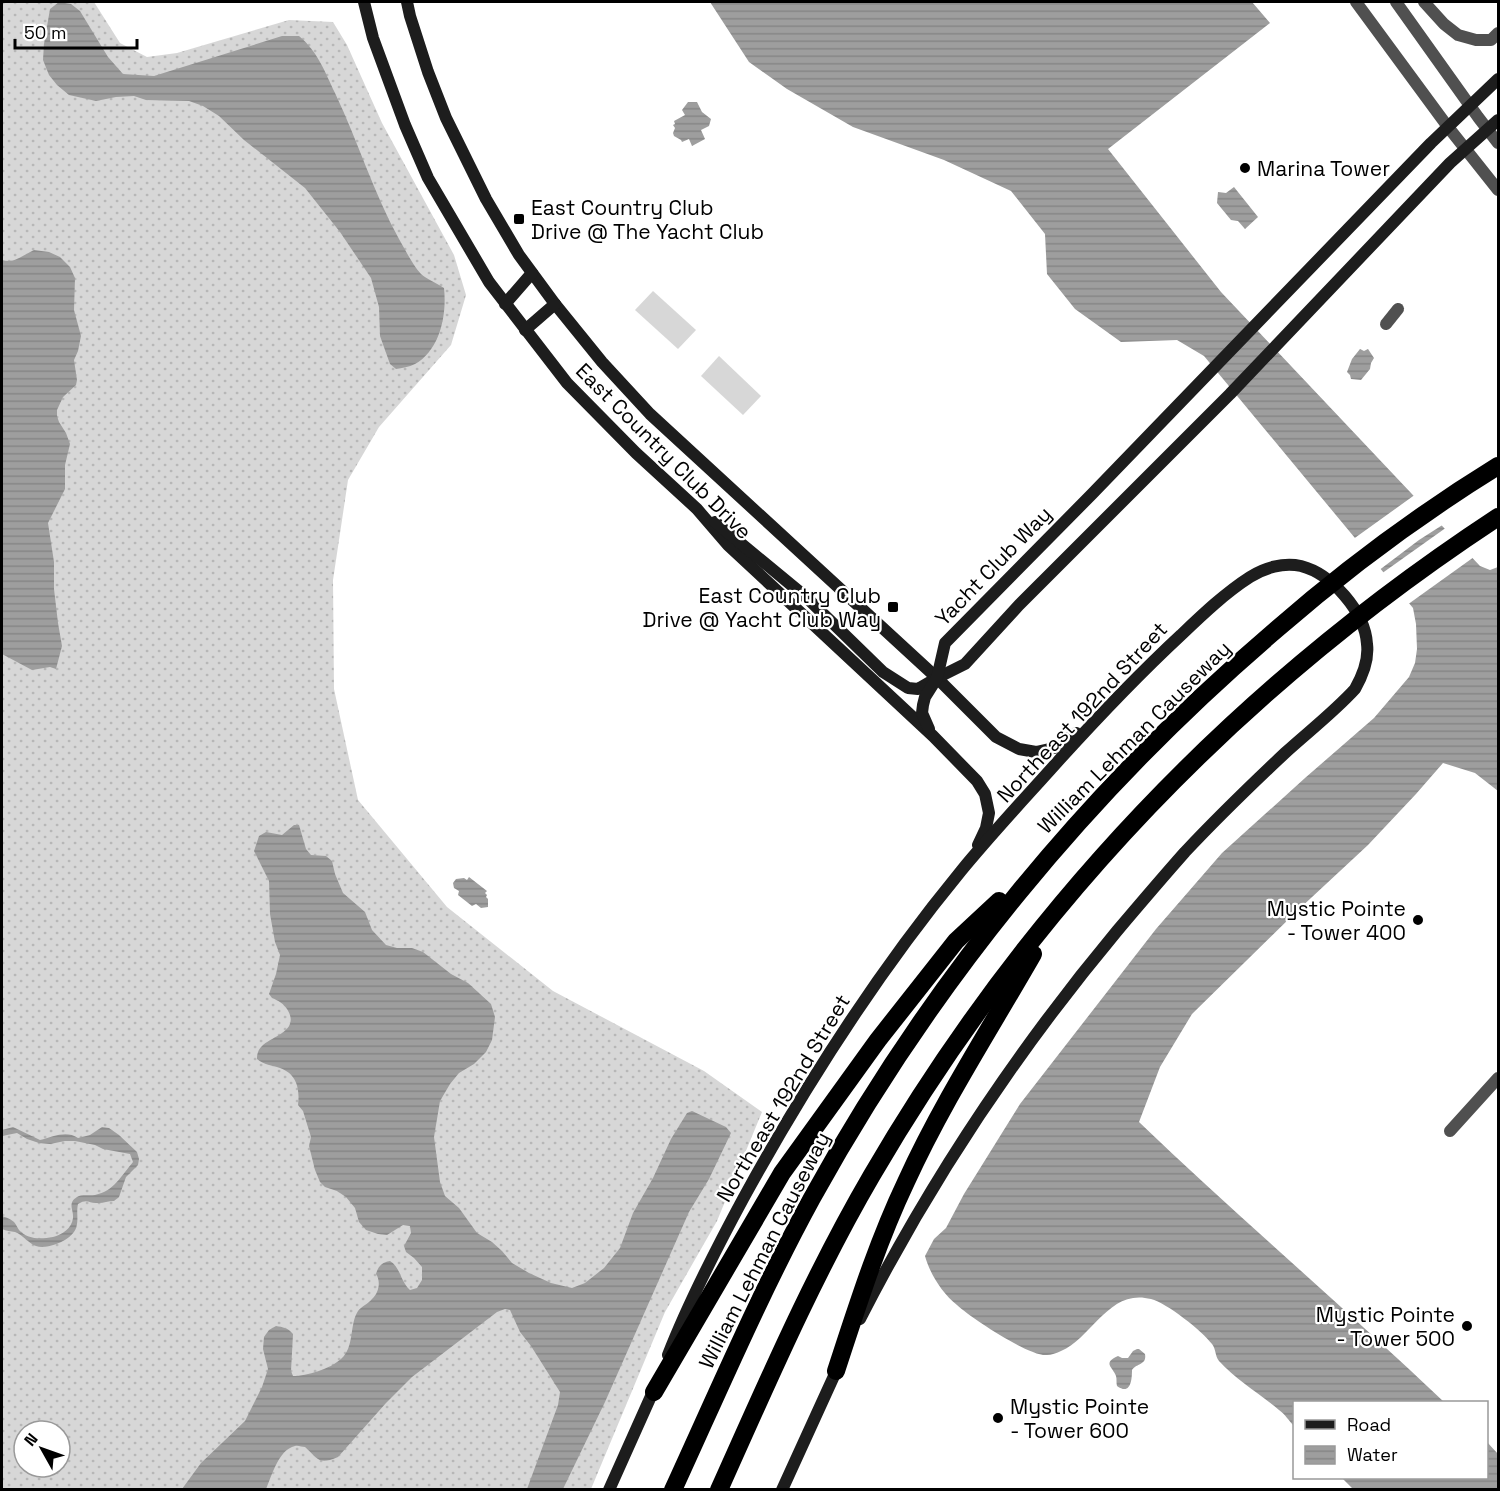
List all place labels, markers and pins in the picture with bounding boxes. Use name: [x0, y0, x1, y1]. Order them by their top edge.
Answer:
place label: Marina Tower: [1257, 155, 1390, 182]
marker: Marina Tower: [1238, 161, 1252, 175]
place label: East Country Club Drive @ The Yacht Club: [531, 194, 764, 245]
marker: East Country Club Drive @ The Yacht Club: [512, 212, 526, 226]
place label: East Country Club Drive @ Yacht Club Way: [642, 582, 881, 633]
marker: East Country Club Drive @ Yacht Club Way: [886, 600, 900, 614]
place label: Mystic Pointe - Tower 400: [1267, 895, 1406, 946]
marker: Mystic Pointe - Tower 400: [1411, 913, 1425, 927]
place label: Mystic Pointe - Tower 500: [1316, 1301, 1455, 1352]
marker: Mystic Pointe - Tower 500: [1460, 1319, 1474, 1333]
place label: Mystic Pointe - Tower 600: [1010, 1393, 1149, 1444]
marker: Mystic Pointe - Tower 600: [991, 1411, 1005, 1425]

